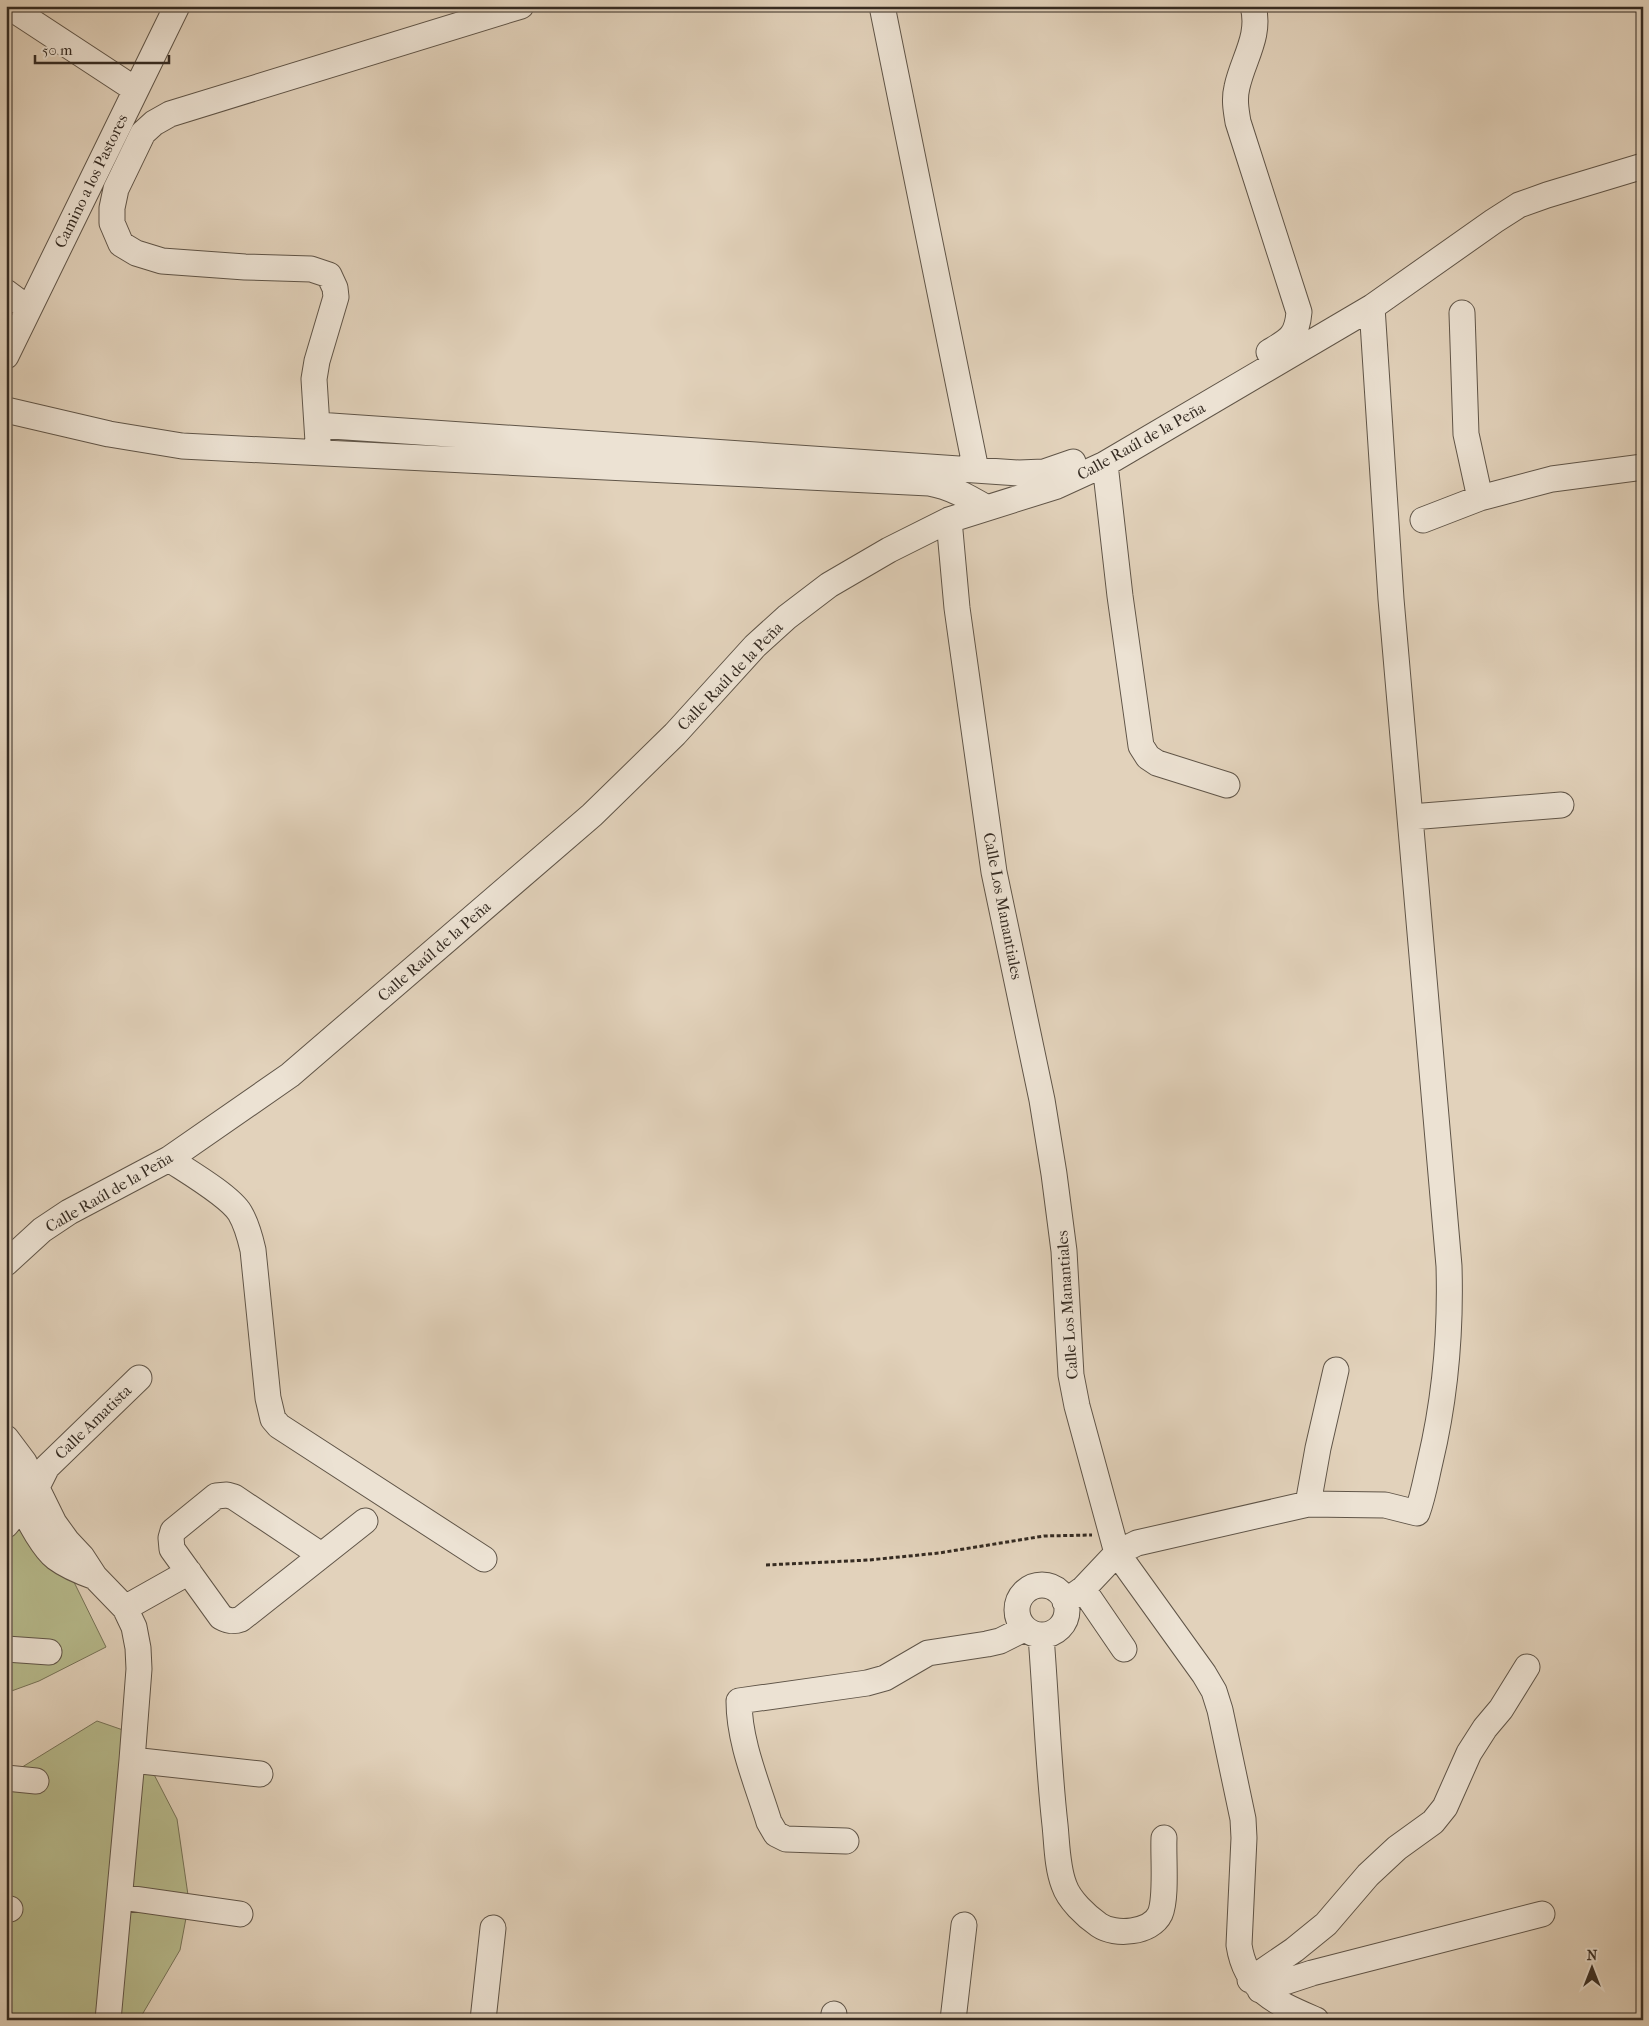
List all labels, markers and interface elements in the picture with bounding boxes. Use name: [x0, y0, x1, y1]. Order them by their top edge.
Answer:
scale bar: [35, 32, 169, 64]
text: 50 m: [42, 41, 73, 59]
street label: Camino a los Pastores: [50, 111, 132, 251]
street label: Calle Raúl de la Peña: [1074, 398, 1209, 484]
street label: Calle Raúl de la Peña: [673, 617, 787, 734]
street label: Calle Los Manantiales: [979, 831, 1027, 981]
street label: Calle Raúl de la Peña: [374, 896, 495, 1005]
street label: Calle Raúl de la Peña: [42, 1148, 176, 1236]
street label: Calle Los Manantiales: [1052, 1230, 1082, 1380]
street label: Calle Amatista: [51, 1380, 136, 1463]
north arrow: [1566, 1944, 1616, 1994]
text: N: [1587, 1947, 1598, 1964]

